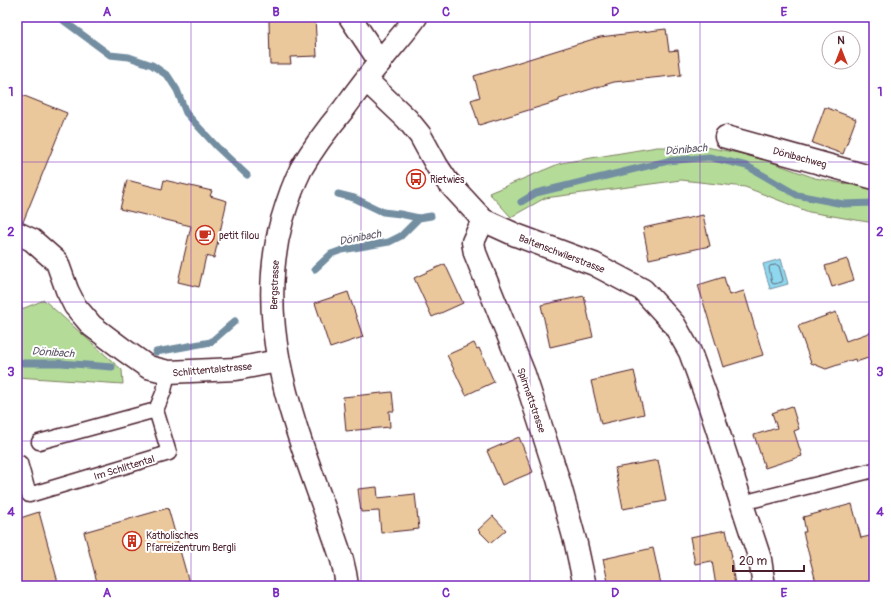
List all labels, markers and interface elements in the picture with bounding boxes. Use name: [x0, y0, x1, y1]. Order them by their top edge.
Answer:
text: A: [103, 4, 112, 20]
text: B: [272, 4, 280, 20]
text: C: [442, 4, 450, 20]
text: D: [611, 4, 619, 20]
text: E: [781, 4, 788, 20]
north arrow: [821, 30, 861, 70]
text: N: [837, 34, 845, 47]
text: 1: [8, 84, 14, 100]
text: 1: [877, 84, 883, 100]
water label: Dönibach: [664, 141, 709, 158]
street label: Dönibachweg: [772, 145, 828, 171]
bus stop icon: Rietwies: [405, 168, 427, 190]
place label: Rietwies: [430, 174, 465, 186]
text: 2: [7, 224, 15, 240]
cafe icon: petit filou: [194, 224, 216, 246]
text: 2: [876, 224, 884, 240]
water label: Dönibach: [338, 227, 383, 248]
place label: petit filou: [219, 230, 259, 242]
street label: Baltenschwilerstrasse: [517, 232, 606, 276]
street label: Bergstrasse: [268, 260, 282, 310]
water label: Dönibach: [31, 345, 75, 361]
street label: Schlittentalstrasse: [172, 361, 252, 379]
text: 3: [7, 364, 15, 380]
text: 3: [876, 364, 884, 380]
street label: Spirmattstrasse: [514, 366, 548, 434]
street label: Im Schlittental: [92, 453, 156, 483]
text: 4: [7, 504, 15, 520]
text: 4: [876, 504, 884, 520]
building icon: Katholisches Pfarreizentrum Bergli: [121, 530, 143, 552]
place label: Katholisches Pfarreizentrum Bergli: [146, 530, 236, 554]
scale bar: [733, 547, 804, 573]
text: 20 m: [739, 554, 768, 569]
text: A: [103, 585, 112, 601]
text: B: [272, 585, 280, 601]
text: C: [442, 585, 450, 601]
text: D: [611, 585, 619, 601]
text: E: [781, 585, 788, 601]

